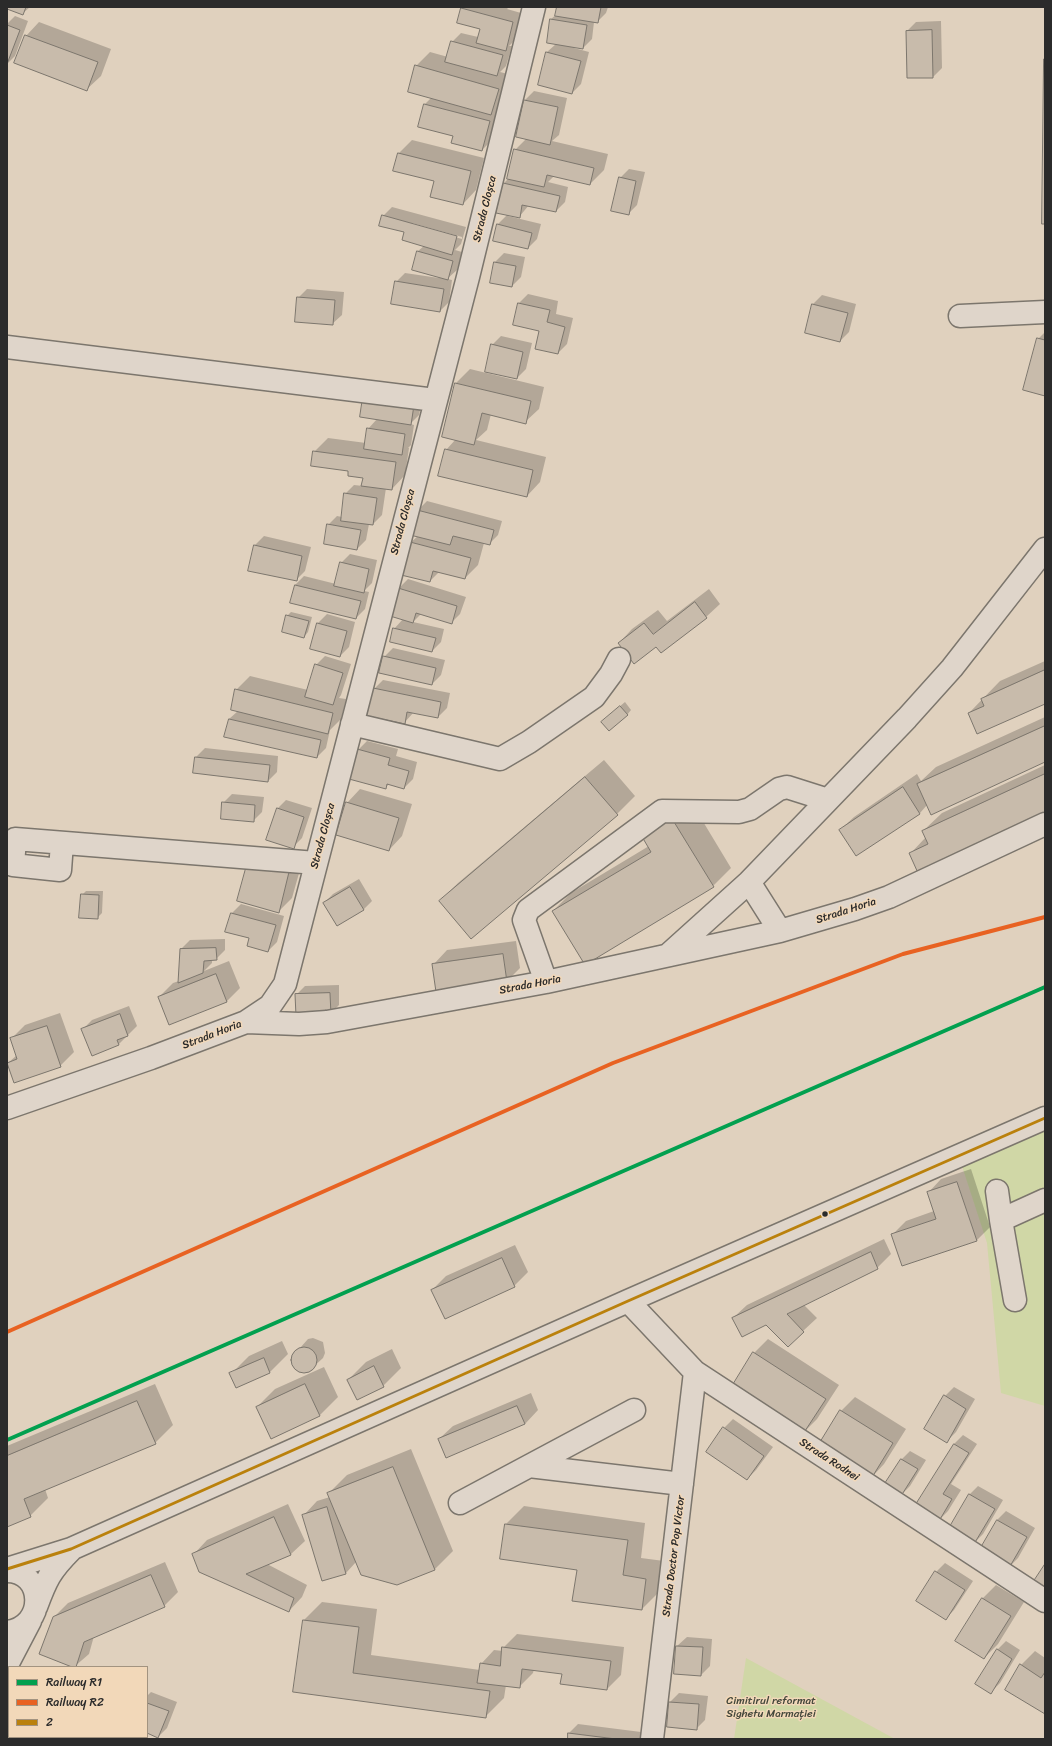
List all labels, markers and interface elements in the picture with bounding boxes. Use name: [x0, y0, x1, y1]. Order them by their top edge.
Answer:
street label: Strada Cloșca: [470, 175, 500, 243]
street label: Strada Cloșca: [388, 488, 418, 556]
street label: Strada Cloșca: [308, 802, 338, 870]
street label: Strada Horia: [814, 895, 878, 927]
street label: Strada Horia: [498, 973, 562, 997]
street label: Strada Horia: [181, 1018, 243, 1052]
unlabelled marker: [820, 1209, 830, 1219]
street label: Strada Rodnei: [797, 1436, 861, 1484]
street label: Strada Doctor Pop Victor: [660, 1495, 688, 1617]
legend: [8, 1666, 148, 1738]
text: Railway R1: [46, 1671, 102, 1693]
text: Railway R2: [46, 1691, 104, 1713]
park label: Cimitirul reformat Sighetu Marmației: [726, 1694, 816, 1720]
text: 2: [46, 1711, 53, 1733]

